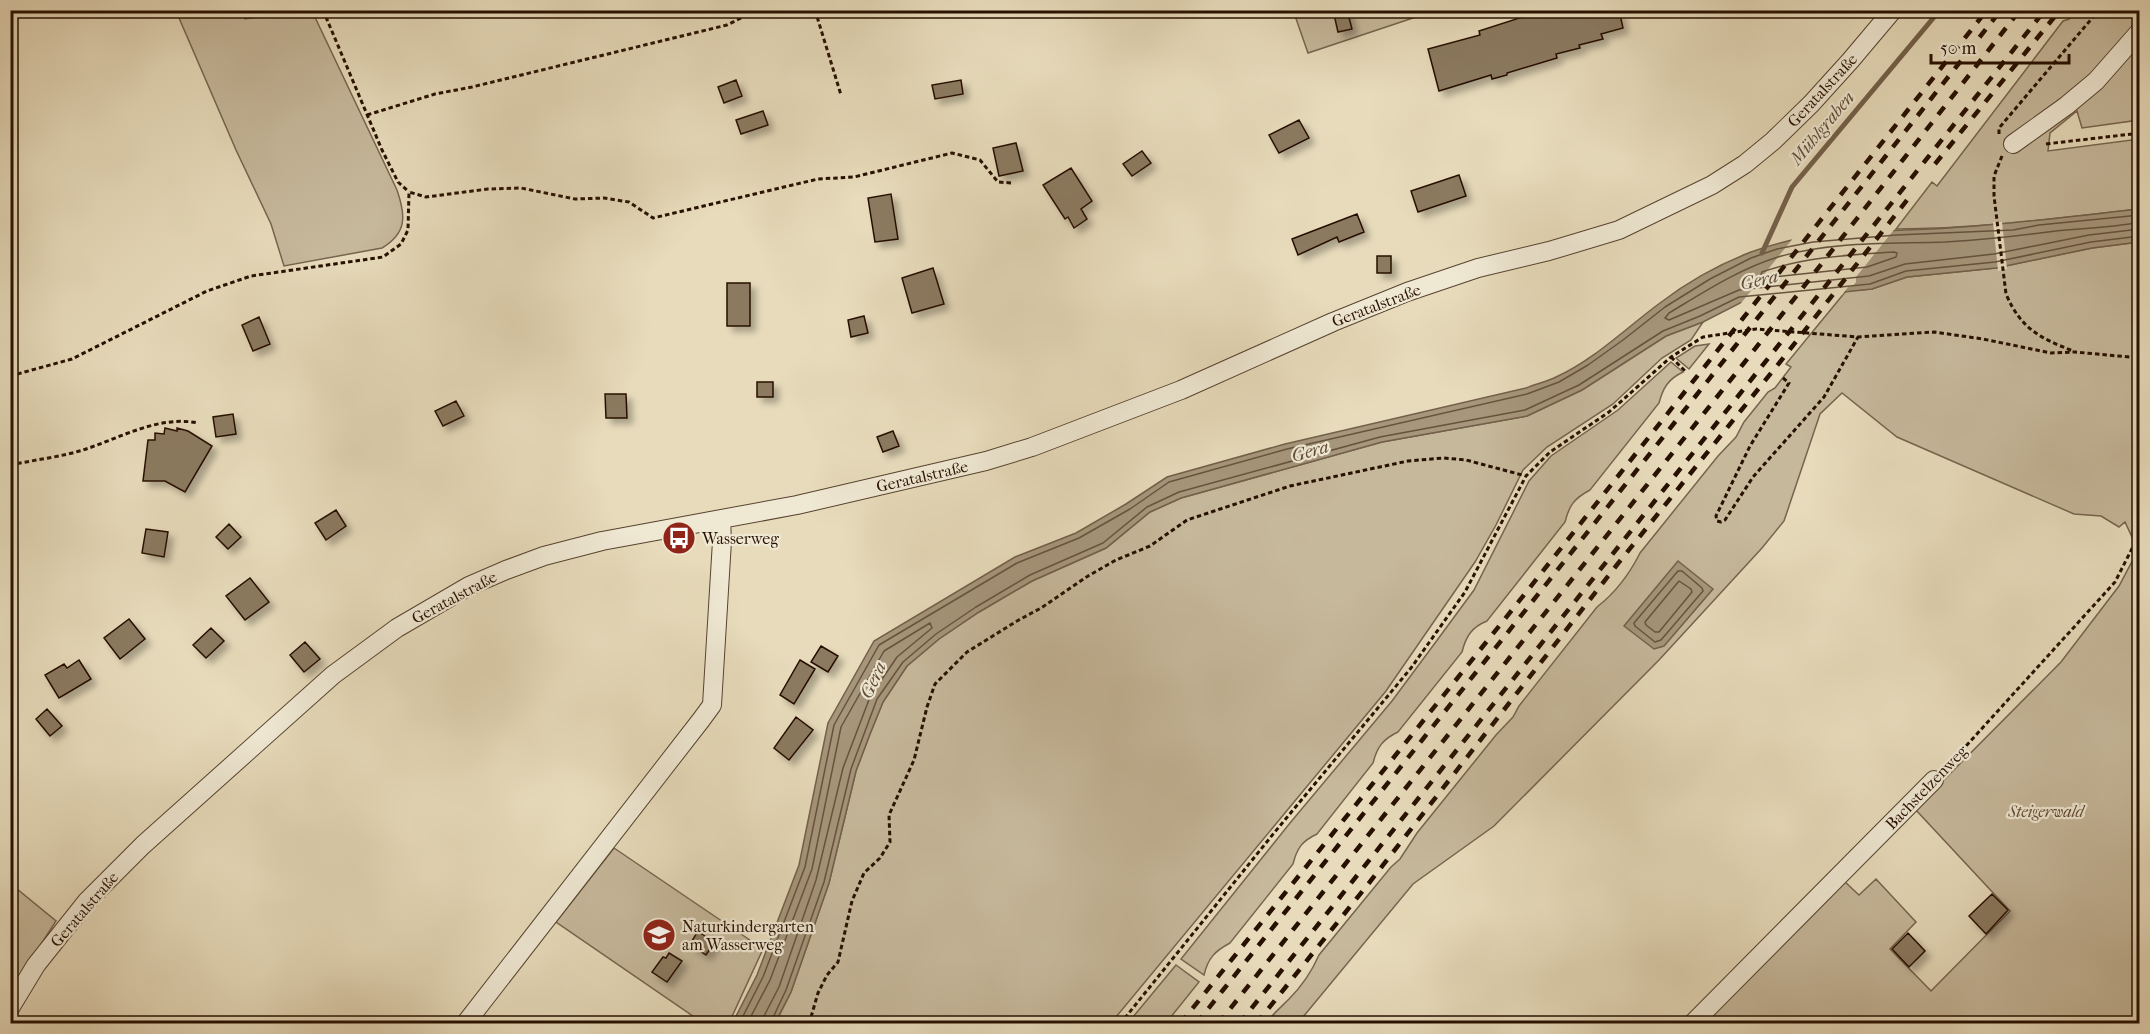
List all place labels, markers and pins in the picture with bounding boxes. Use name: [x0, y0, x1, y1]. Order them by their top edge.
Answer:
bus stop icon: Wasserweg: [661, 520, 697, 556]
place label: Wasserweg: [701, 529, 779, 548]
school or university icon: Naturkindergarten am Wasserweg: [641, 917, 677, 953]
place label: Naturkindergarten am Wasserweg: [682, 917, 815, 954]

